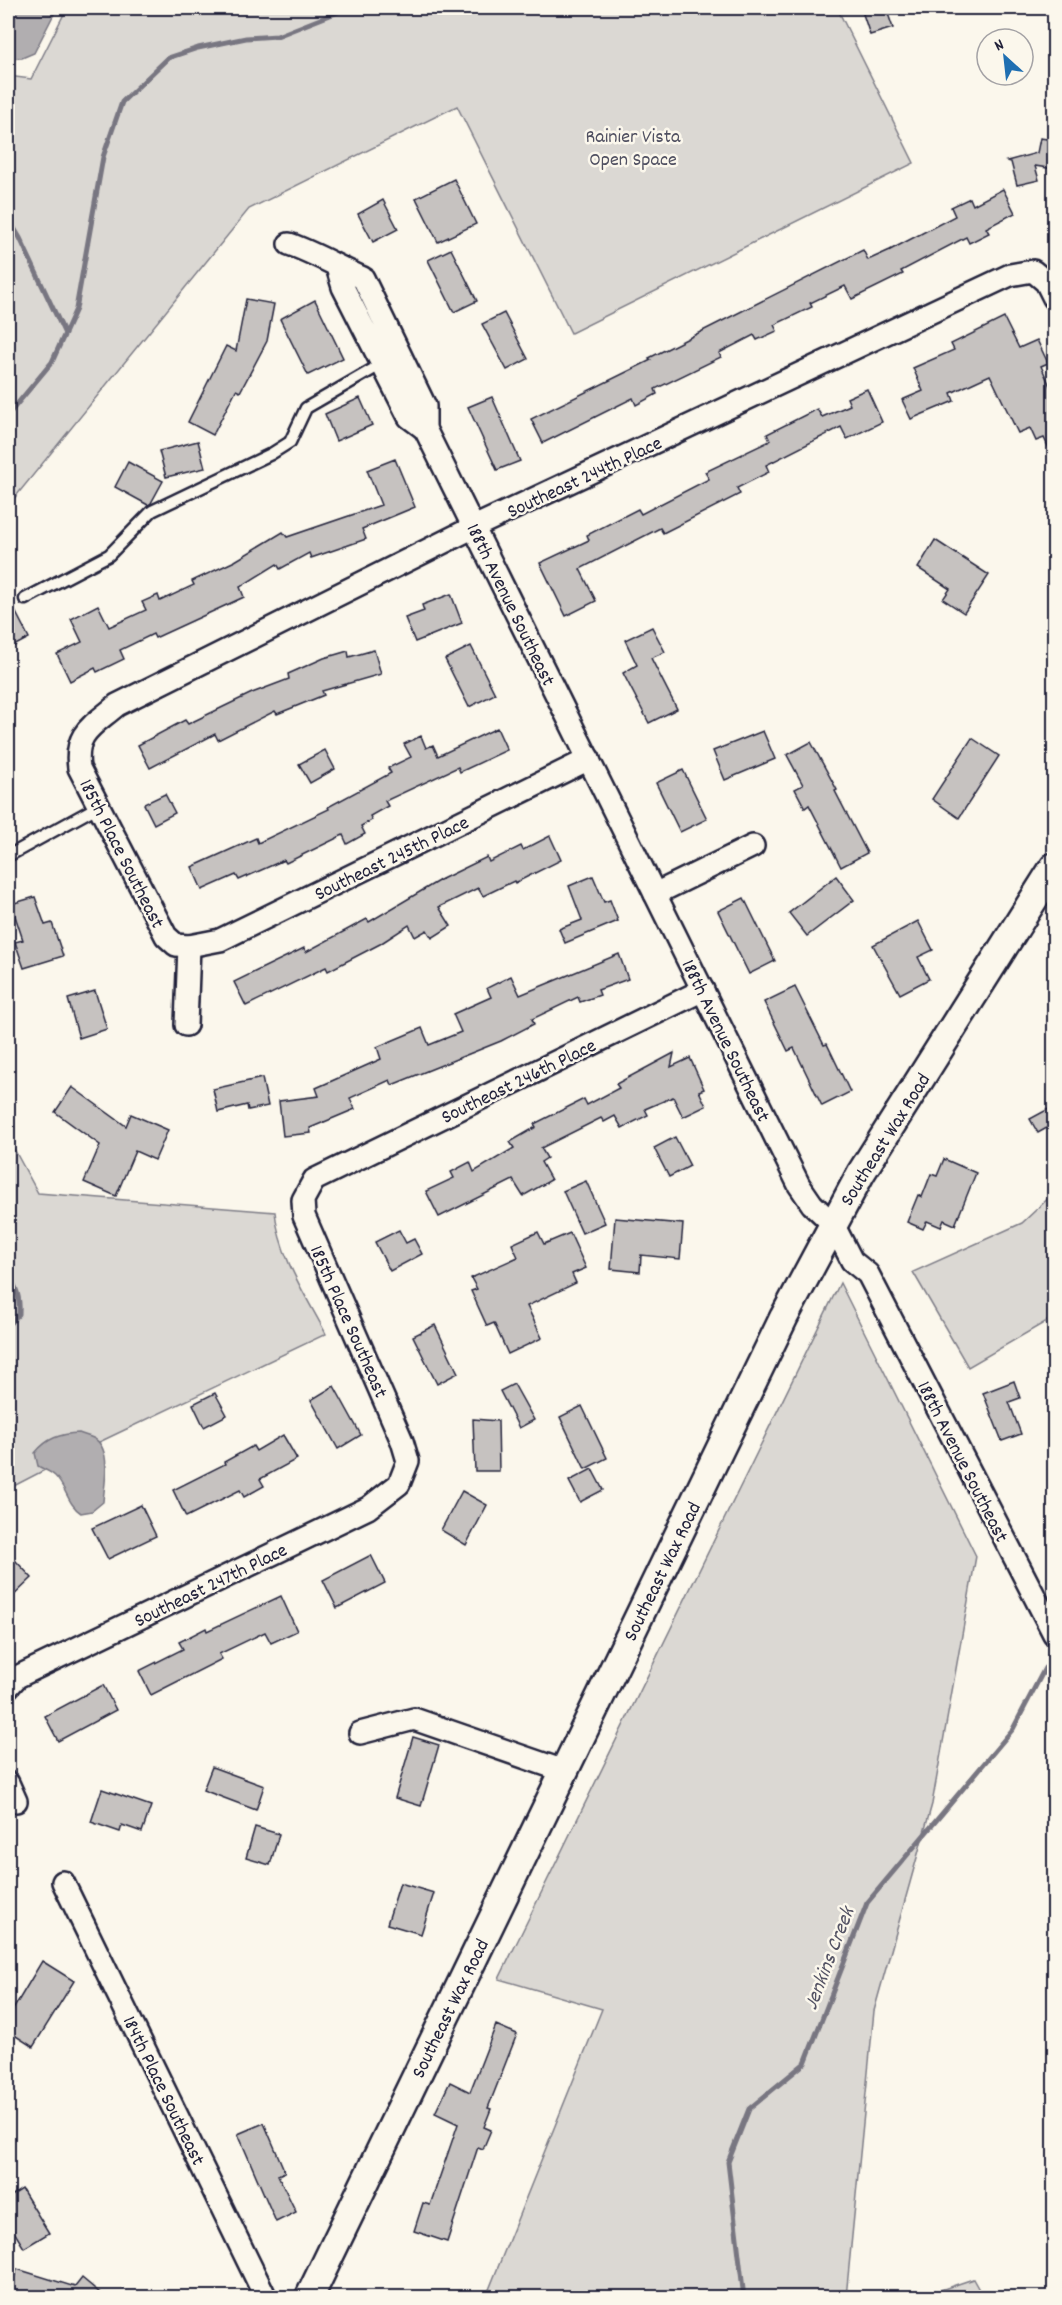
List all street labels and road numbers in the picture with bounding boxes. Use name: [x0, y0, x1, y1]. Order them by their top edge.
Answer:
street label: Southeast 244th Place: [503, 430, 667, 527]
street label: 188th Avenue Southeast: [458, 519, 561, 691]
street label: 185th Place Southeast: [71, 775, 170, 934]
street label: Southeast 245th Place: [310, 810, 475, 909]
street label: 188th Avenue Southeast: [673, 955, 776, 1127]
street label: Southeast 246th Place: [437, 1033, 602, 1132]
street label: Southeast Wax Road: [834, 1069, 939, 1212]
street label: 185th Place Southeast: [301, 1241, 393, 1403]
street label: 188th Avenue Southeast: [909, 1377, 1014, 1548]
street label: Southeast Wax Road: [618, 1498, 710, 1647]
street label: Southeast 247th Place: [130, 1537, 293, 1636]
street label: Southeast Wax Road: [406, 1935, 498, 2084]
street label: 184th Place Southeast: [114, 2012, 211, 2171]

